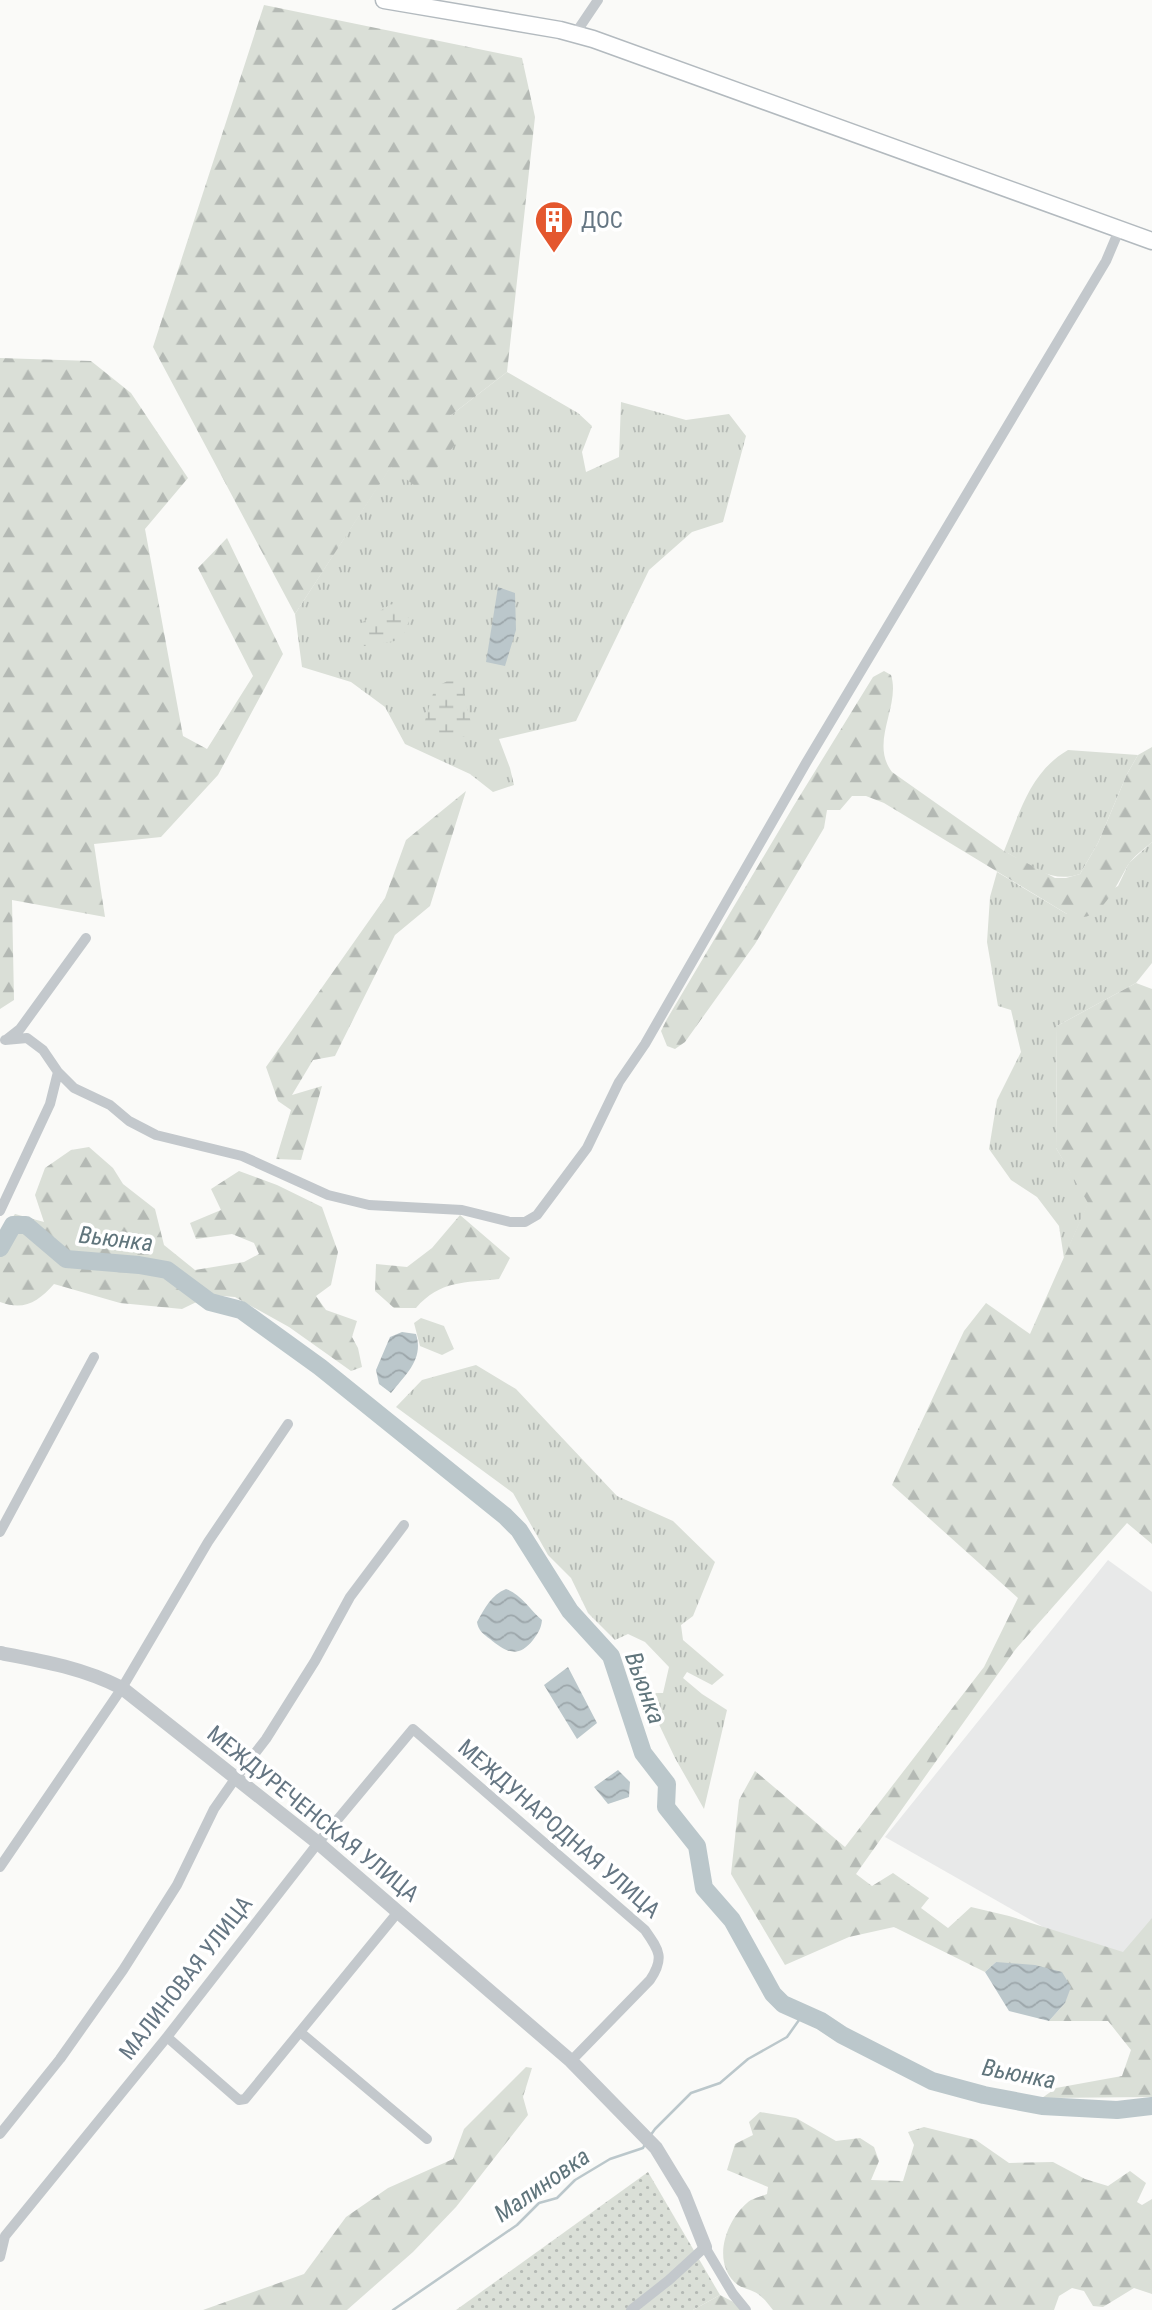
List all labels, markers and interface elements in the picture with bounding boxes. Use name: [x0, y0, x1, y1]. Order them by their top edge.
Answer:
building icon: ДОС: [533, 199, 575, 254]
place label: ДОС: [581, 207, 623, 234]
water label: Вьюнка: [77, 1221, 155, 1257]
water label: Вьюнка: [619, 1648, 671, 1728]
street label: МЕЖДУРЕЧЕНСКАЯ УЛИЦА: [202, 1720, 424, 1908]
street label: МЕЖДУНАРОДНАЯ УЛИЦА: [453, 1734, 665, 1924]
street label: МАЛИНОВАЯ УЛИЦА: [114, 1891, 258, 2065]
water label: Вьюнка: [980, 2053, 1058, 2095]
water label: Малиновка: [489, 2142, 595, 2228]

